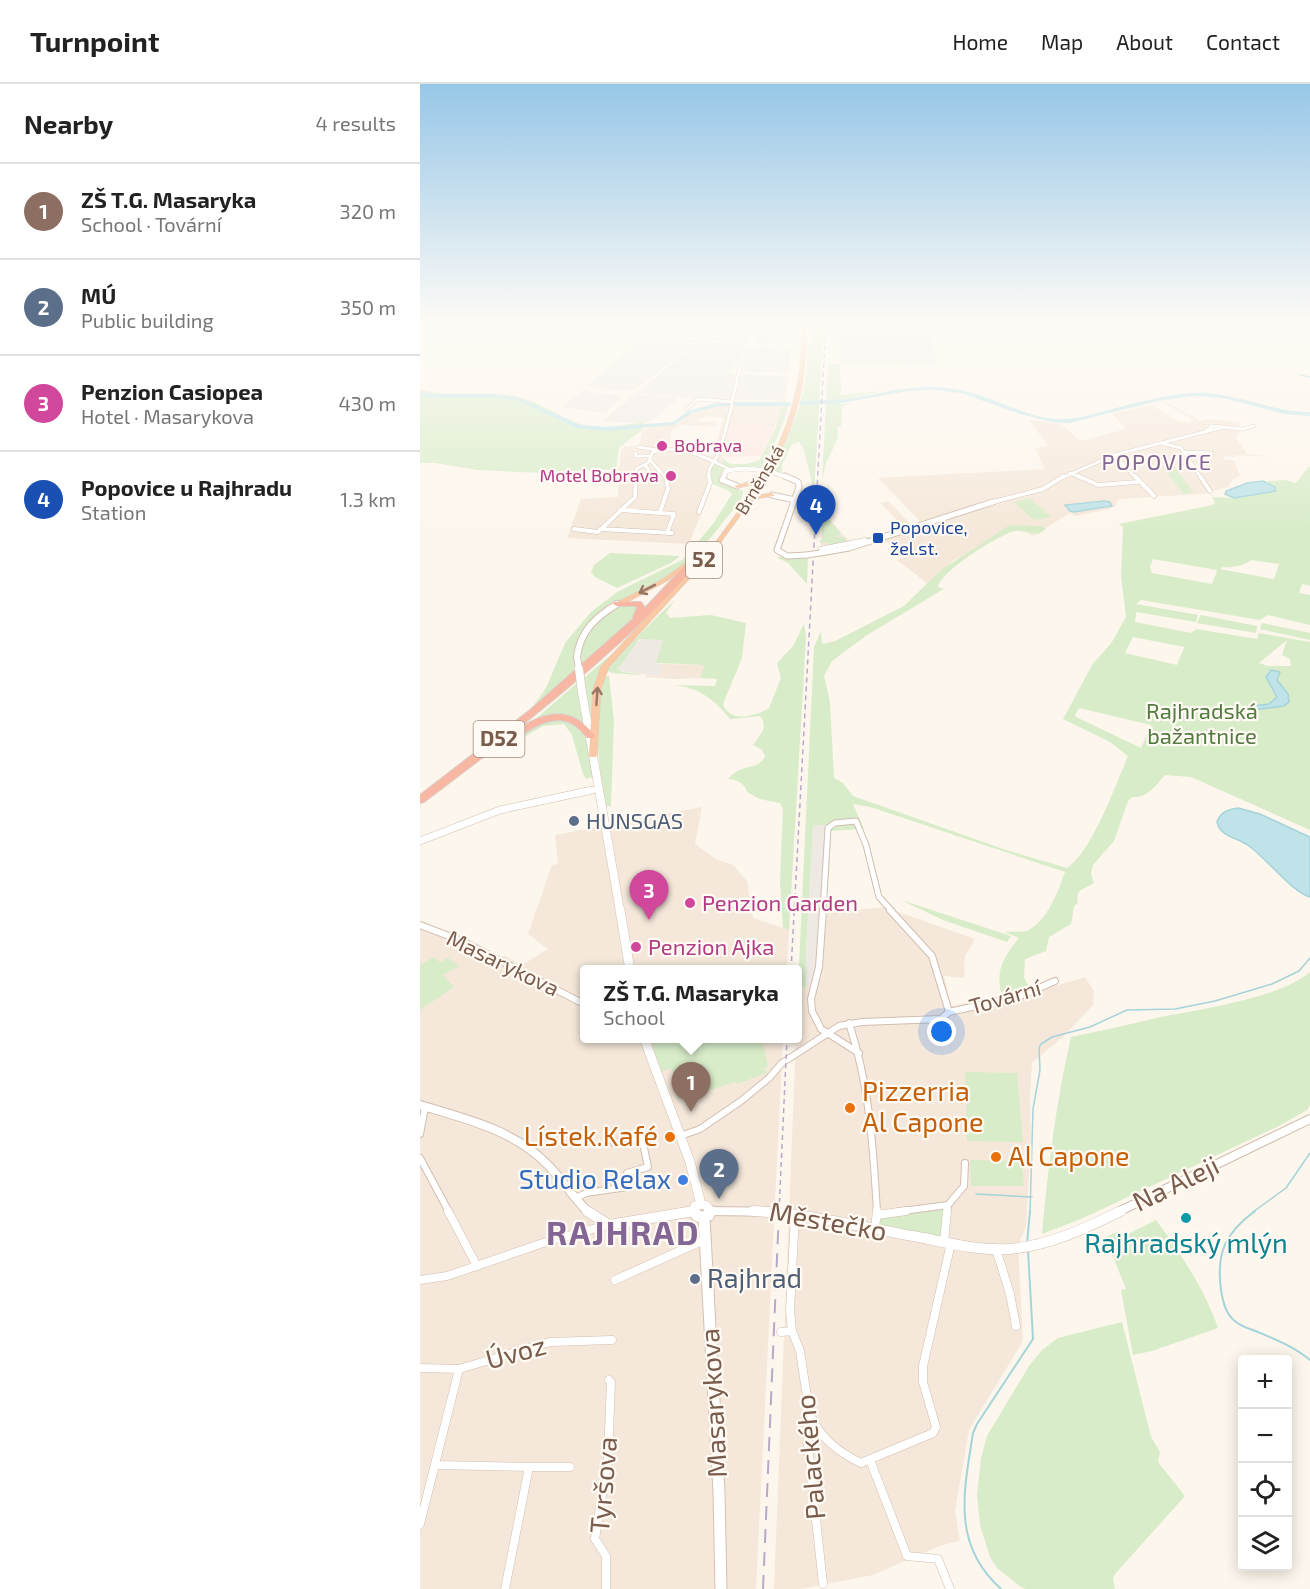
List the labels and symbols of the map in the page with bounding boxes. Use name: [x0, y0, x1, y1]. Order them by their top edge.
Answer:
place label: Bobrava: [674, 434, 742, 456]
marker: Bobrava: [655, 439, 669, 453]
street label: Brněnská: [730, 441, 788, 518]
district label: POPOVICE: [1101, 448, 1213, 474]
place label: Motel Bobrava: [539, 464, 659, 486]
marker: Motel Bobrava: [664, 469, 678, 483]
pin: 4: [796, 486, 836, 535]
place label: Popovice, žel.st.: [890, 516, 968, 559]
marker: Popovice, žel.st.: [871, 531, 885, 545]
road number: 52: [686, 542, 722, 578]
one-way arrow: [638, 584, 656, 596]
one-way arrow: [591, 687, 602, 707]
park label: Rajhradská bažantnice: [1146, 697, 1258, 748]
road number: D52: [474, 721, 524, 757]
place label: HUNSGAS: [586, 807, 683, 833]
marker: HUNSGAS: [567, 814, 581, 828]
pin: 3: [630, 870, 668, 920]
place label: Penzion Garden: [702, 889, 858, 915]
marker: Penzion Garden: [683, 896, 697, 910]
street label: Masarykova: [443, 924, 564, 1001]
place label: Penzion Ajka: [648, 933, 774, 960]
marker: Penzion Ajka: [629, 940, 643, 954]
street label: Tovární: [966, 973, 1045, 1019]
your location: [927, 1017, 956, 1046]
pin: 1: [672, 1062, 710, 1112]
place label: Pizzerria Al Capone: [862, 1074, 984, 1138]
marker: Pizzerria Al Capone: [843, 1101, 857, 1115]
place label: Lístek.Kafé: [524, 1119, 658, 1151]
marker: Lístek.Kafé: [663, 1130, 677, 1144]
place label: Al Capone: [1008, 1139, 1130, 1172]
street label: Na Aleji: [1127, 1148, 1224, 1218]
pin: 2: [700, 1150, 738, 1199]
marker: Al Capone: [989, 1150, 1003, 1164]
place label: Studio Relax: [519, 1162, 671, 1194]
marker: Studio Relax: [676, 1173, 690, 1187]
street label: Městečko: [767, 1194, 890, 1246]
marker: Rajhradský mlýn: [1179, 1211, 1193, 1225]
district label: RAJHRAD: [546, 1212, 700, 1252]
place label: Rajhradský mlýn: [1084, 1226, 1288, 1259]
place label: Rajhrad: [707, 1261, 802, 1294]
marker: Rajhrad: [688, 1272, 702, 1286]
street label: Masarykova: [692, 1327, 733, 1479]
street label: Úvoz: [482, 1328, 549, 1374]
street label: Palackého: [788, 1393, 830, 1521]
street label: Tyršova: [582, 1435, 623, 1534]

